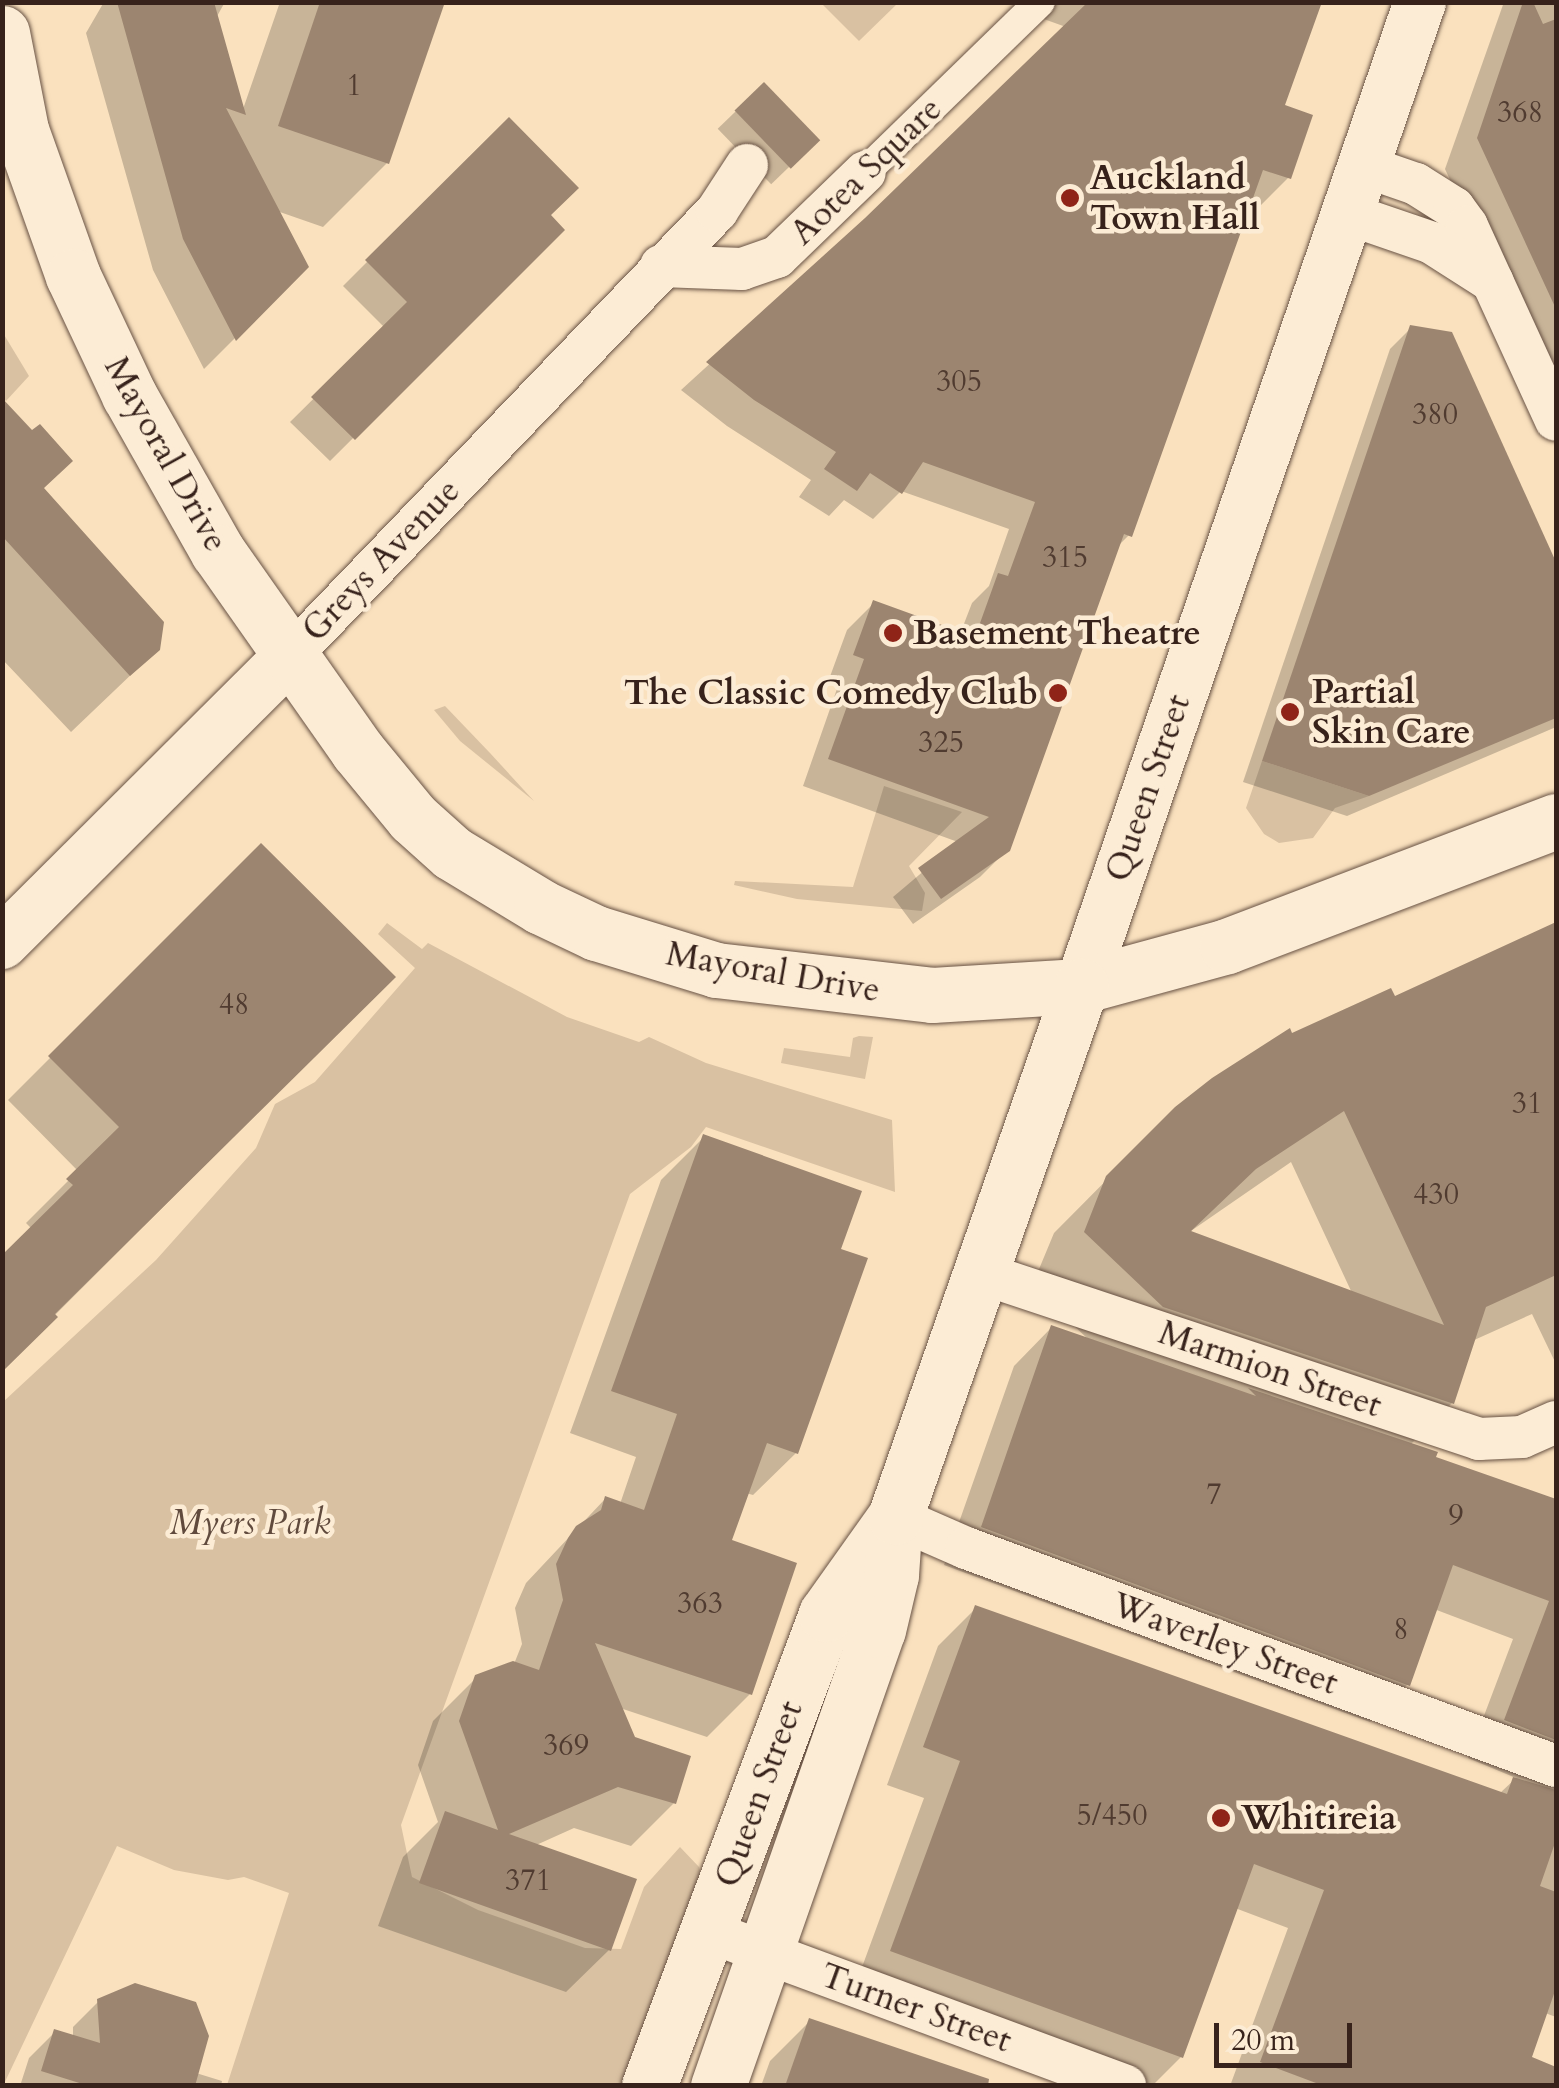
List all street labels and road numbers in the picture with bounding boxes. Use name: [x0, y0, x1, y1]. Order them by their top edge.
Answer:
street label: Aotea Square: [781, 88, 951, 254]
street label: Mayoral Drive: [95, 349, 237, 559]
street label: Greys Avenue: [293, 470, 469, 650]
street label: Queen Street: [1096, 689, 1200, 887]
street label: Mayoral Drive: [663, 933, 883, 1011]
street label: Marmion Street: [1153, 1311, 1387, 1427]
street label: Waverley Street: [1106, 1584, 1344, 1704]
street label: Queen Street: [706, 1695, 812, 1893]
street label: Turner Street: [815, 1954, 1017, 2062]

